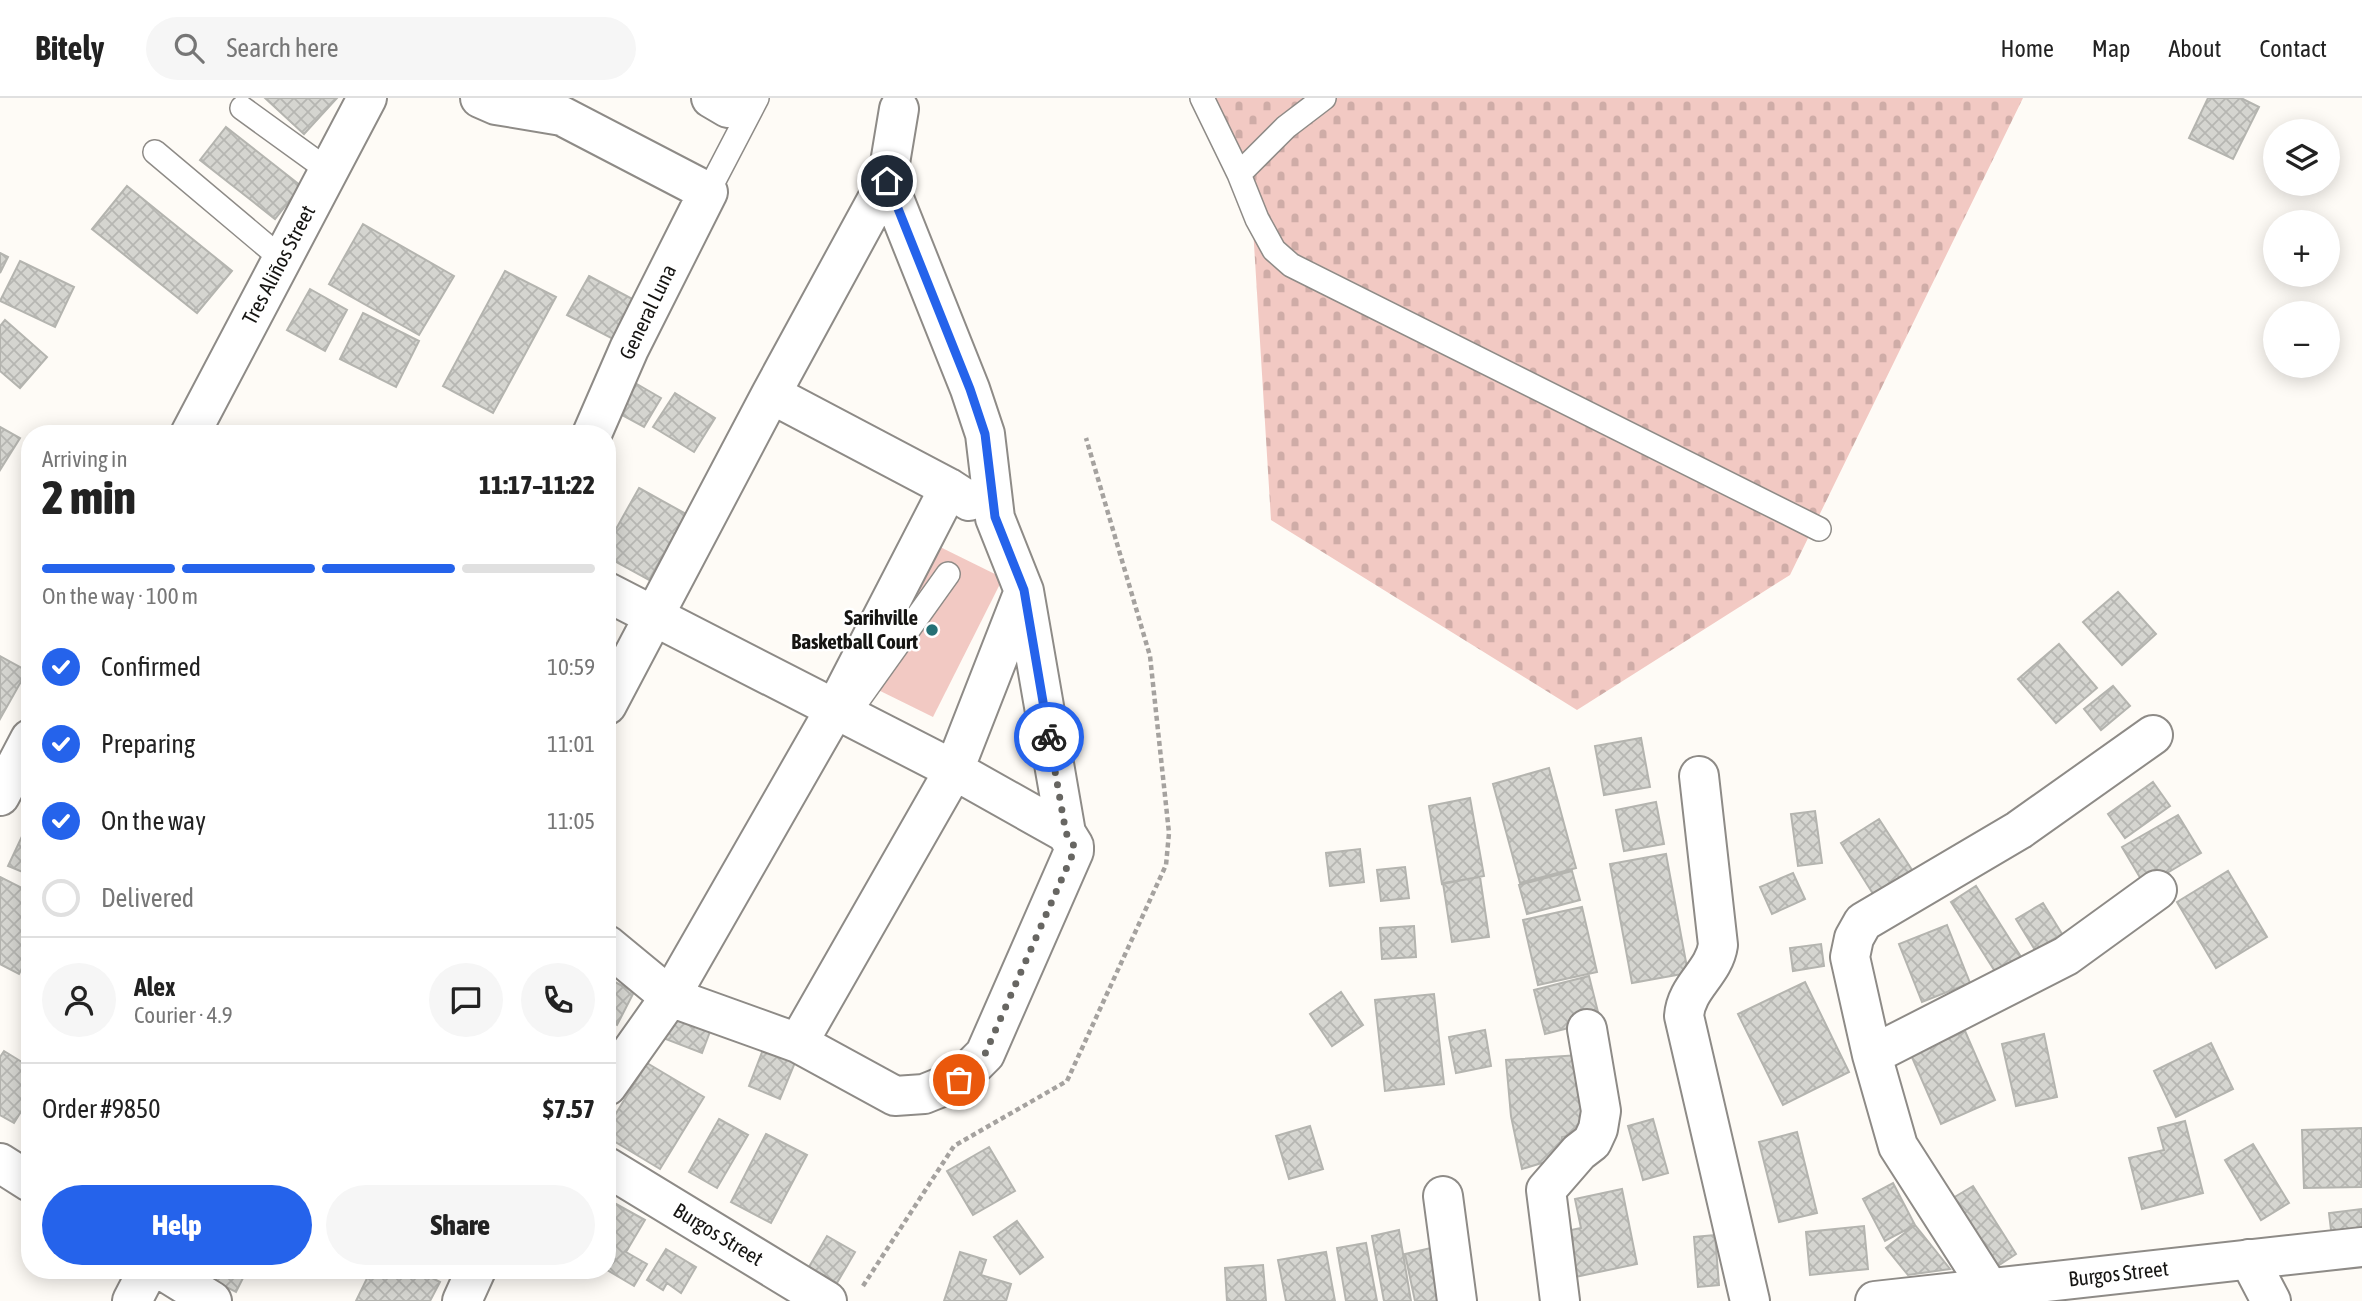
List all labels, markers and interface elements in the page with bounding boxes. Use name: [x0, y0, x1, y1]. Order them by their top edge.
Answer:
search box: [146, 17, 636, 80]
text: Bitely: [35, 29, 104, 67]
icon: search: [170, 29, 208, 67]
text: Search here: [226, 33, 339, 63]
text: Home: [2000, 35, 2054, 62]
text: Map: [2092, 35, 2130, 62]
text: About: [2168, 35, 2221, 62]
text: Contact: [2259, 35, 2327, 62]
map controls: [2263, 119, 2340, 378]
button: layers: [2263, 119, 2340, 196]
pin: [857, 151, 917, 211]
icon: home: [868, 162, 906, 200]
street label: Tres Aliños Street: [237, 201, 319, 328]
button: +: [2263, 210, 2340, 287]
street label: General Luna: [614, 260, 680, 363]
button: −: [2263, 301, 2340, 378]
text: Arriving in: [42, 446, 128, 472]
text: 11:17–11:22: [479, 470, 595, 500]
text: 2 min: [42, 471, 136, 524]
text: On the way · 100 m: [42, 583, 198, 609]
place label: Sarihville Basketball Court: [791, 605, 918, 653]
marker: Sarihville Basketball Court: [924, 622, 940, 638]
icon: check: [42, 648, 80, 686]
text: Confirmed: [101, 652, 201, 682]
text: 10:59: [547, 654, 595, 680]
courier: [1014, 702, 1084, 772]
icon: bike: [1030, 718, 1068, 756]
icon: check: [42, 725, 80, 763]
text: Preparing: [101, 729, 195, 759]
text: 11:01: [547, 731, 595, 757]
icon: check: [42, 802, 80, 840]
text: On the way: [101, 806, 206, 836]
text: 11:05: [547, 808, 595, 834]
text: Delivered: [101, 883, 194, 913]
button: person: [42, 963, 116, 1037]
button: chat: [429, 963, 503, 1037]
button: phone: [521, 963, 595, 1037]
text: Alex: [134, 972, 175, 1002]
text: Courier · 4.9: [134, 1002, 233, 1028]
pin: [929, 1050, 989, 1110]
icon: bag: [940, 1061, 978, 1099]
text: Order #9850: [42, 1094, 161, 1124]
text: $7.57: [543, 1094, 595, 1124]
button: Help: [42, 1185, 312, 1265]
button: Share: [326, 1185, 595, 1265]
street label: Burgos Street: [669, 1197, 768, 1270]
street label: Burgos Street: [2067, 1256, 2170, 1290]

